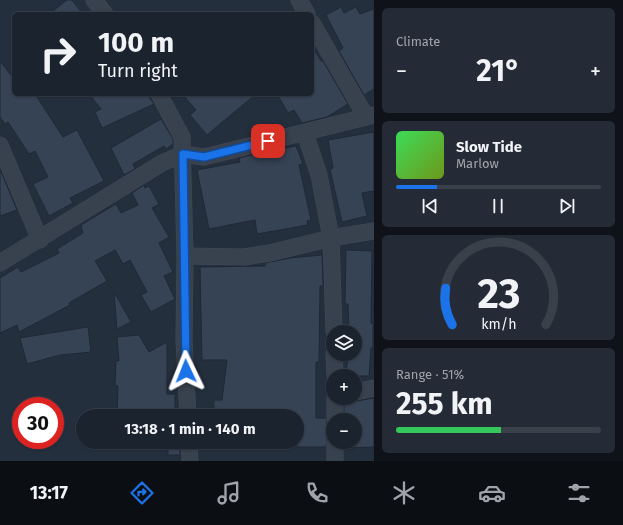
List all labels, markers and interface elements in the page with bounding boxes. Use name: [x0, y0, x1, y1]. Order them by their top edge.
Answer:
text: 100 m: [98, 26, 174, 59]
icon: right: [32, 28, 84, 80]
text: Climate: [396, 34, 440, 49]
text: 21°: [476, 53, 521, 89]
text: −: [396, 58, 407, 85]
text: +: [590, 58, 601, 85]
text: Turn right: [98, 60, 178, 82]
pin: [251, 124, 285, 158]
icon: arrive: [257, 130, 279, 152]
text: Slow Tide: [456, 138, 522, 156]
text: Marlow: [456, 156, 499, 171]
icon: previous: [419, 195, 441, 217]
icon: pause: [487, 195, 509, 217]
icon: next: [556, 195, 578, 217]
text: 23: [477, 269, 520, 319]
text: km/h: [481, 316, 516, 333]
map controls: [326, 325, 362, 449]
button: layers: [326, 325, 362, 361]
position arrow: [165, 350, 207, 392]
text: Range · 51%: [396, 367, 464, 382]
button: +: [326, 369, 362, 405]
text: 255 km: [396, 386, 493, 422]
speed limit sign: 30: [12, 397, 64, 449]
button: −: [326, 413, 362, 449]
text: 13:18 · 1 min · 140 m: [124, 420, 256, 438]
icon: directions: [128, 479, 156, 507]
icon: music: [215, 479, 243, 507]
icon: phone: [303, 479, 331, 507]
icon: climate: [390, 479, 418, 507]
icon: car: [478, 479, 506, 507]
icon: filters: [565, 479, 593, 507]
text: 13:17: [30, 482, 68, 504]

